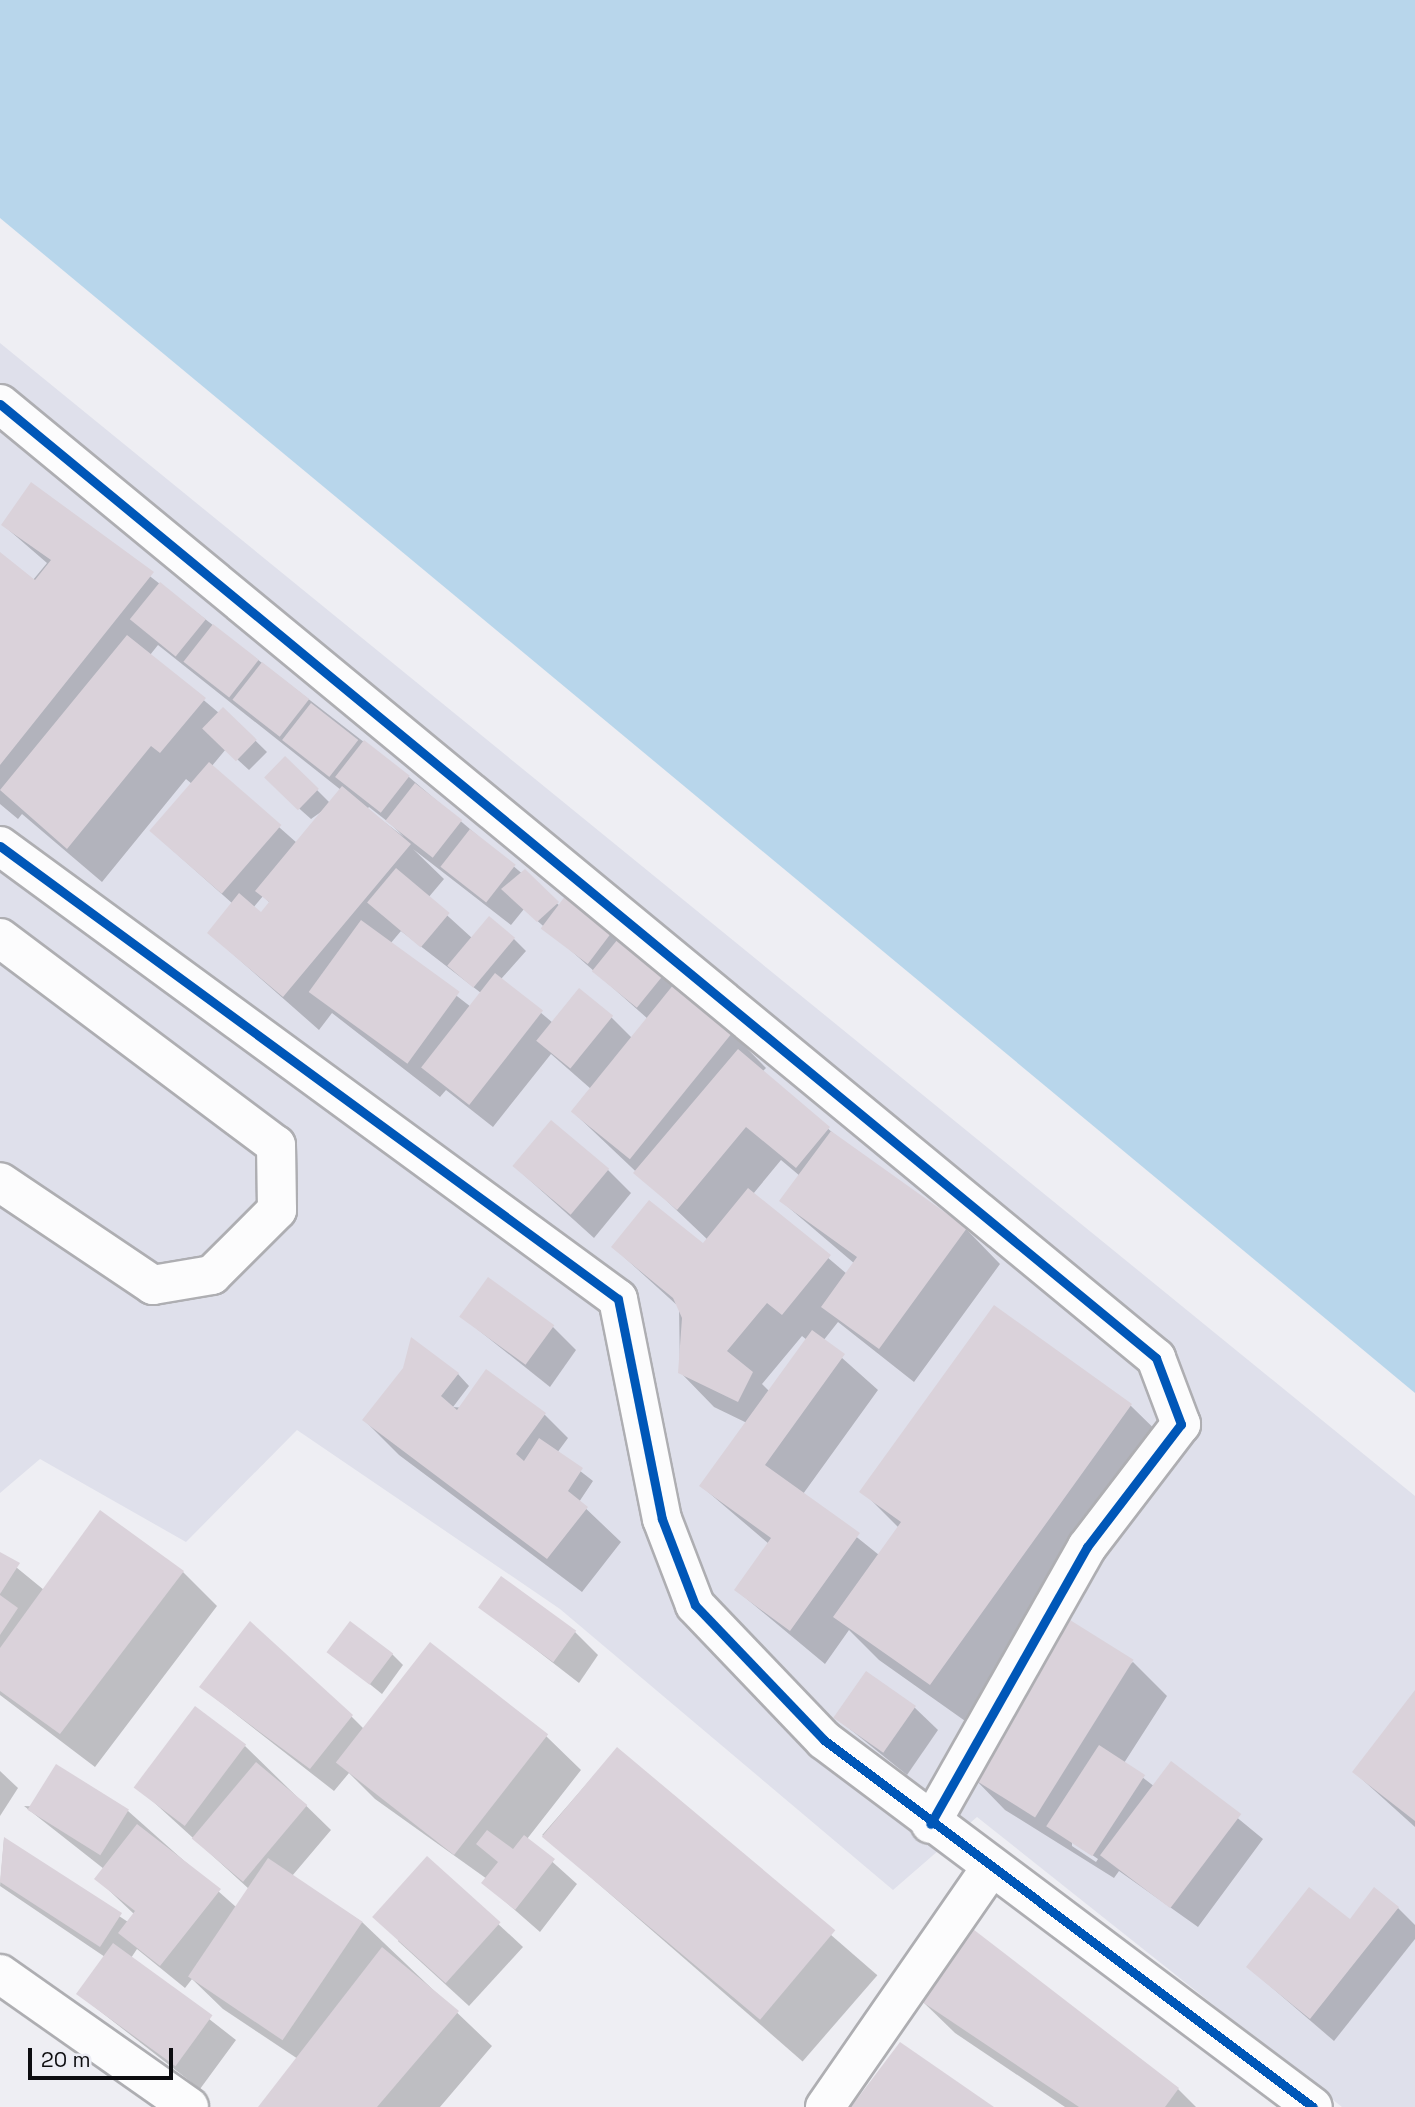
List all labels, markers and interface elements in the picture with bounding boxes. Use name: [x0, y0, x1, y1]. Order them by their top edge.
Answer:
scale bar: [32, 2034, 177, 2078]
text: 20 m: [41, 2046, 91, 2073]

